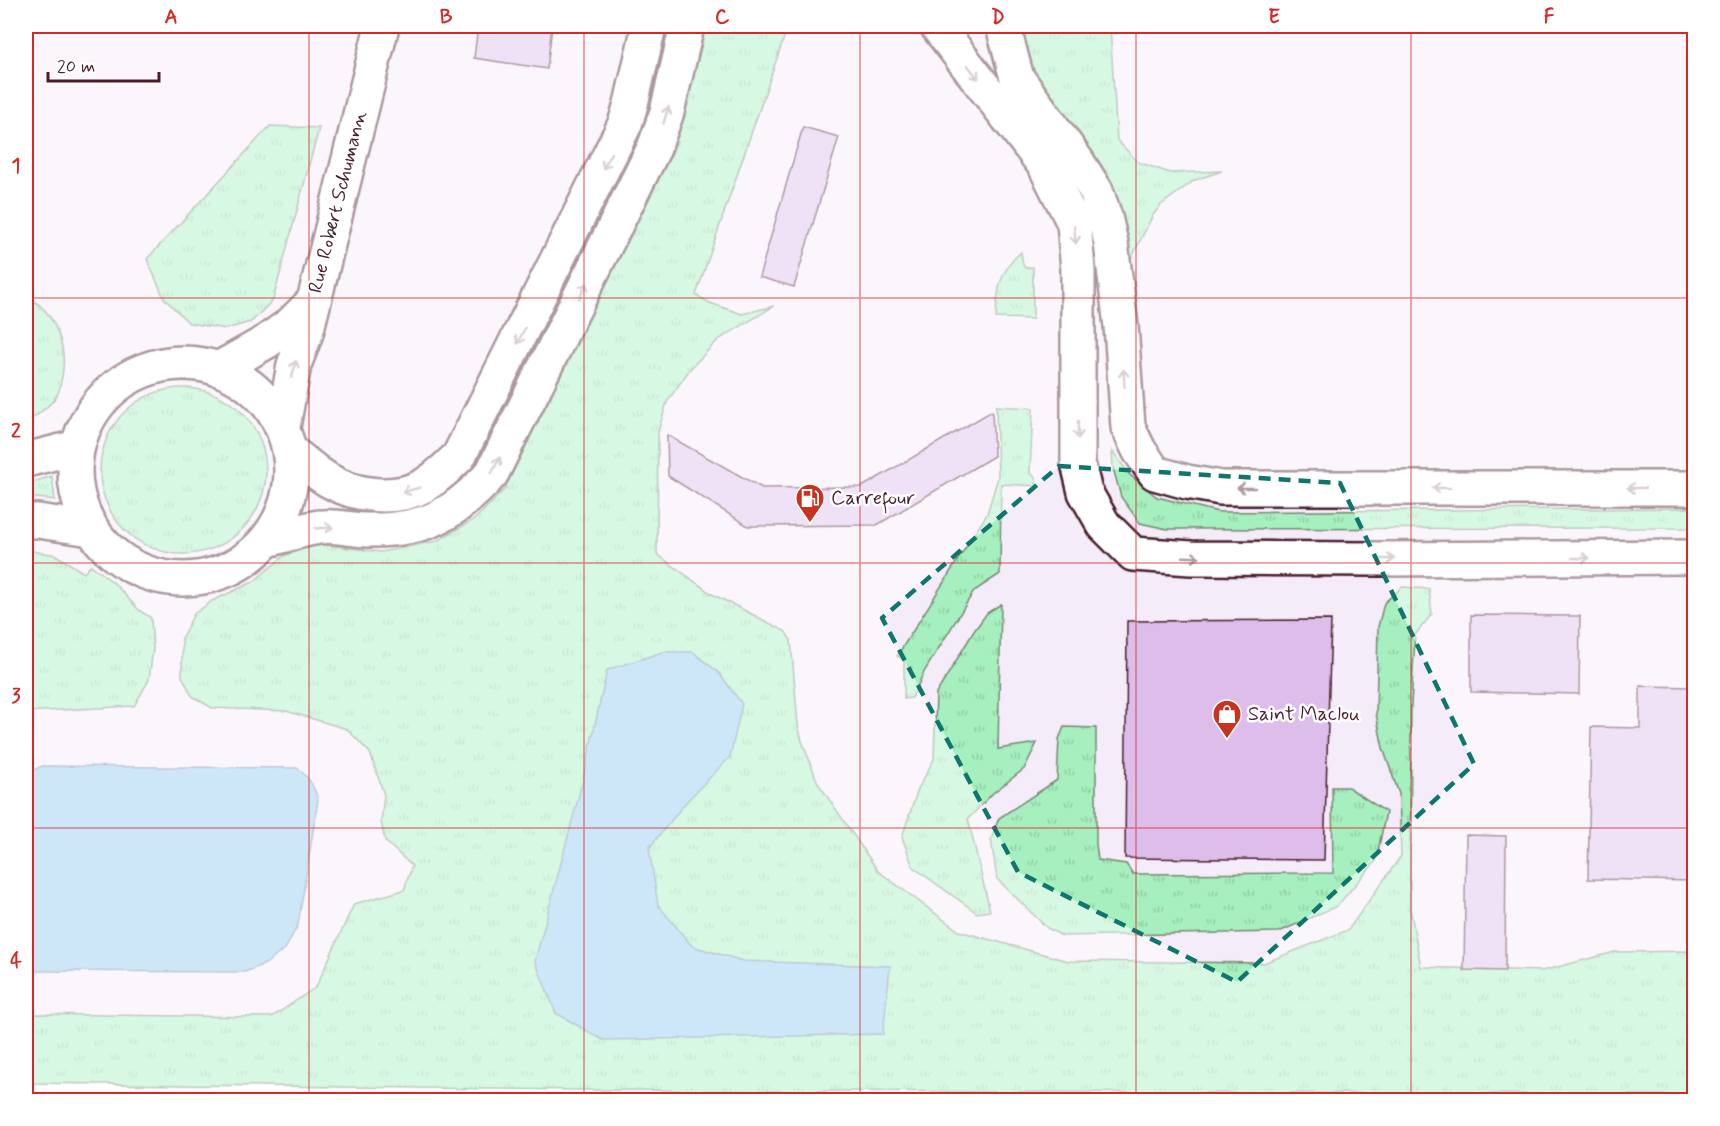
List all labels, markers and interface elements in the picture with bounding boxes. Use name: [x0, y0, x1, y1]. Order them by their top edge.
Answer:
text: A: [164, 4, 178, 31]
text: B: [440, 4, 453, 31]
text: C: [715, 4, 730, 31]
text: D: [991, 4, 1005, 31]
text: E: [1268, 4, 1280, 31]
text: F: [1544, 4, 1555, 31]
scale bar: [48, 45, 159, 83]
text: 20 m: [57, 55, 95, 79]
one-way arrow: [966, 64, 979, 80]
one-way arrow: [661, 106, 672, 125]
street label: Rue Robert Schumann: [302, 108, 374, 296]
one-way arrow: [601, 152, 613, 170]
text: 1: [12, 153, 20, 180]
one-way arrow: [1070, 225, 1081, 245]
one-way arrow: [577, 283, 589, 300]
one-way arrow: [514, 326, 526, 344]
one-way arrow: [288, 360, 300, 379]
one-way arrow: [1118, 369, 1129, 389]
text: 2: [11, 418, 21, 445]
one-way arrow: [1072, 420, 1084, 440]
one-way arrow: [491, 457, 502, 475]
fuel station icon: Carrefour: [794, 482, 826, 524]
one-way arrow: [1237, 482, 1257, 494]
one-way arrow: [1432, 482, 1452, 494]
one-way arrow: [1627, 482, 1647, 494]
one-way arrow: [402, 485, 421, 496]
place label: Carrefour: [831, 485, 915, 514]
one-way arrow: [314, 522, 334, 534]
one-way arrow: [1181, 552, 1200, 563]
one-way arrow: [1570, 552, 1590, 564]
one-way arrow: [1375, 553, 1395, 565]
text: 3: [11, 683, 21, 710]
shop icon: Saint Maclou: [1211, 698, 1243, 740]
place label: Saint Maclou: [1248, 701, 1360, 728]
text: 4: [10, 948, 22, 975]

